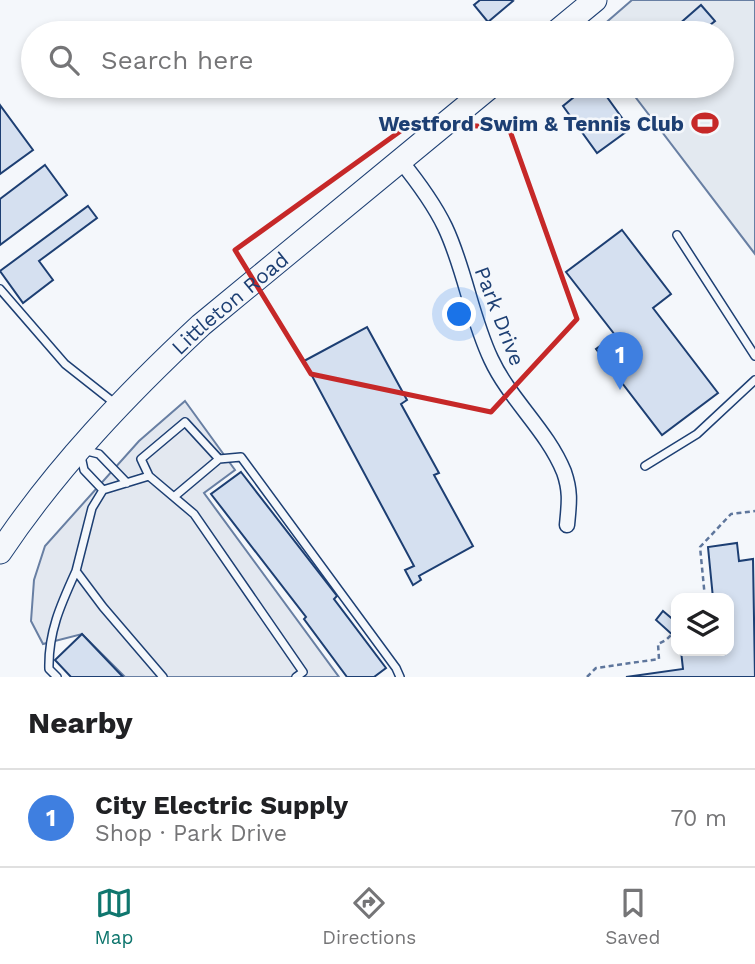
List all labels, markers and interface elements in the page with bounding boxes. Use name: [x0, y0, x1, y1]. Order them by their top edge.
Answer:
search box: [21, 21, 734, 98]
icon: search: [45, 41, 83, 79]
text: Search here: [101, 45, 253, 75]
sports icon: Westford Swim & Tennis Club: [690, 108, 720, 138]
place label: Westford Swim & Tennis Club: [378, 111, 684, 136]
street label: Littleton Road: [166, 246, 293, 359]
street label: Park Drive: [470, 263, 530, 369]
your location: [442, 297, 476, 331]
pin: 1: [597, 332, 643, 390]
map controls: [671, 593, 734, 656]
button: layers: [671, 593, 734, 656]
text: Nearby: [28, 705, 133, 740]
text: City Electric Supply: [95, 790, 348, 820]
text: 1: [46, 805, 56, 832]
text: 70 m: [670, 805, 727, 832]
text: Shop · Park Drive: [95, 820, 287, 847]
tab: Map: [95, 884, 133, 949]
tab: Directions: [322, 884, 416, 949]
tab: Saved: [605, 884, 660, 949]

